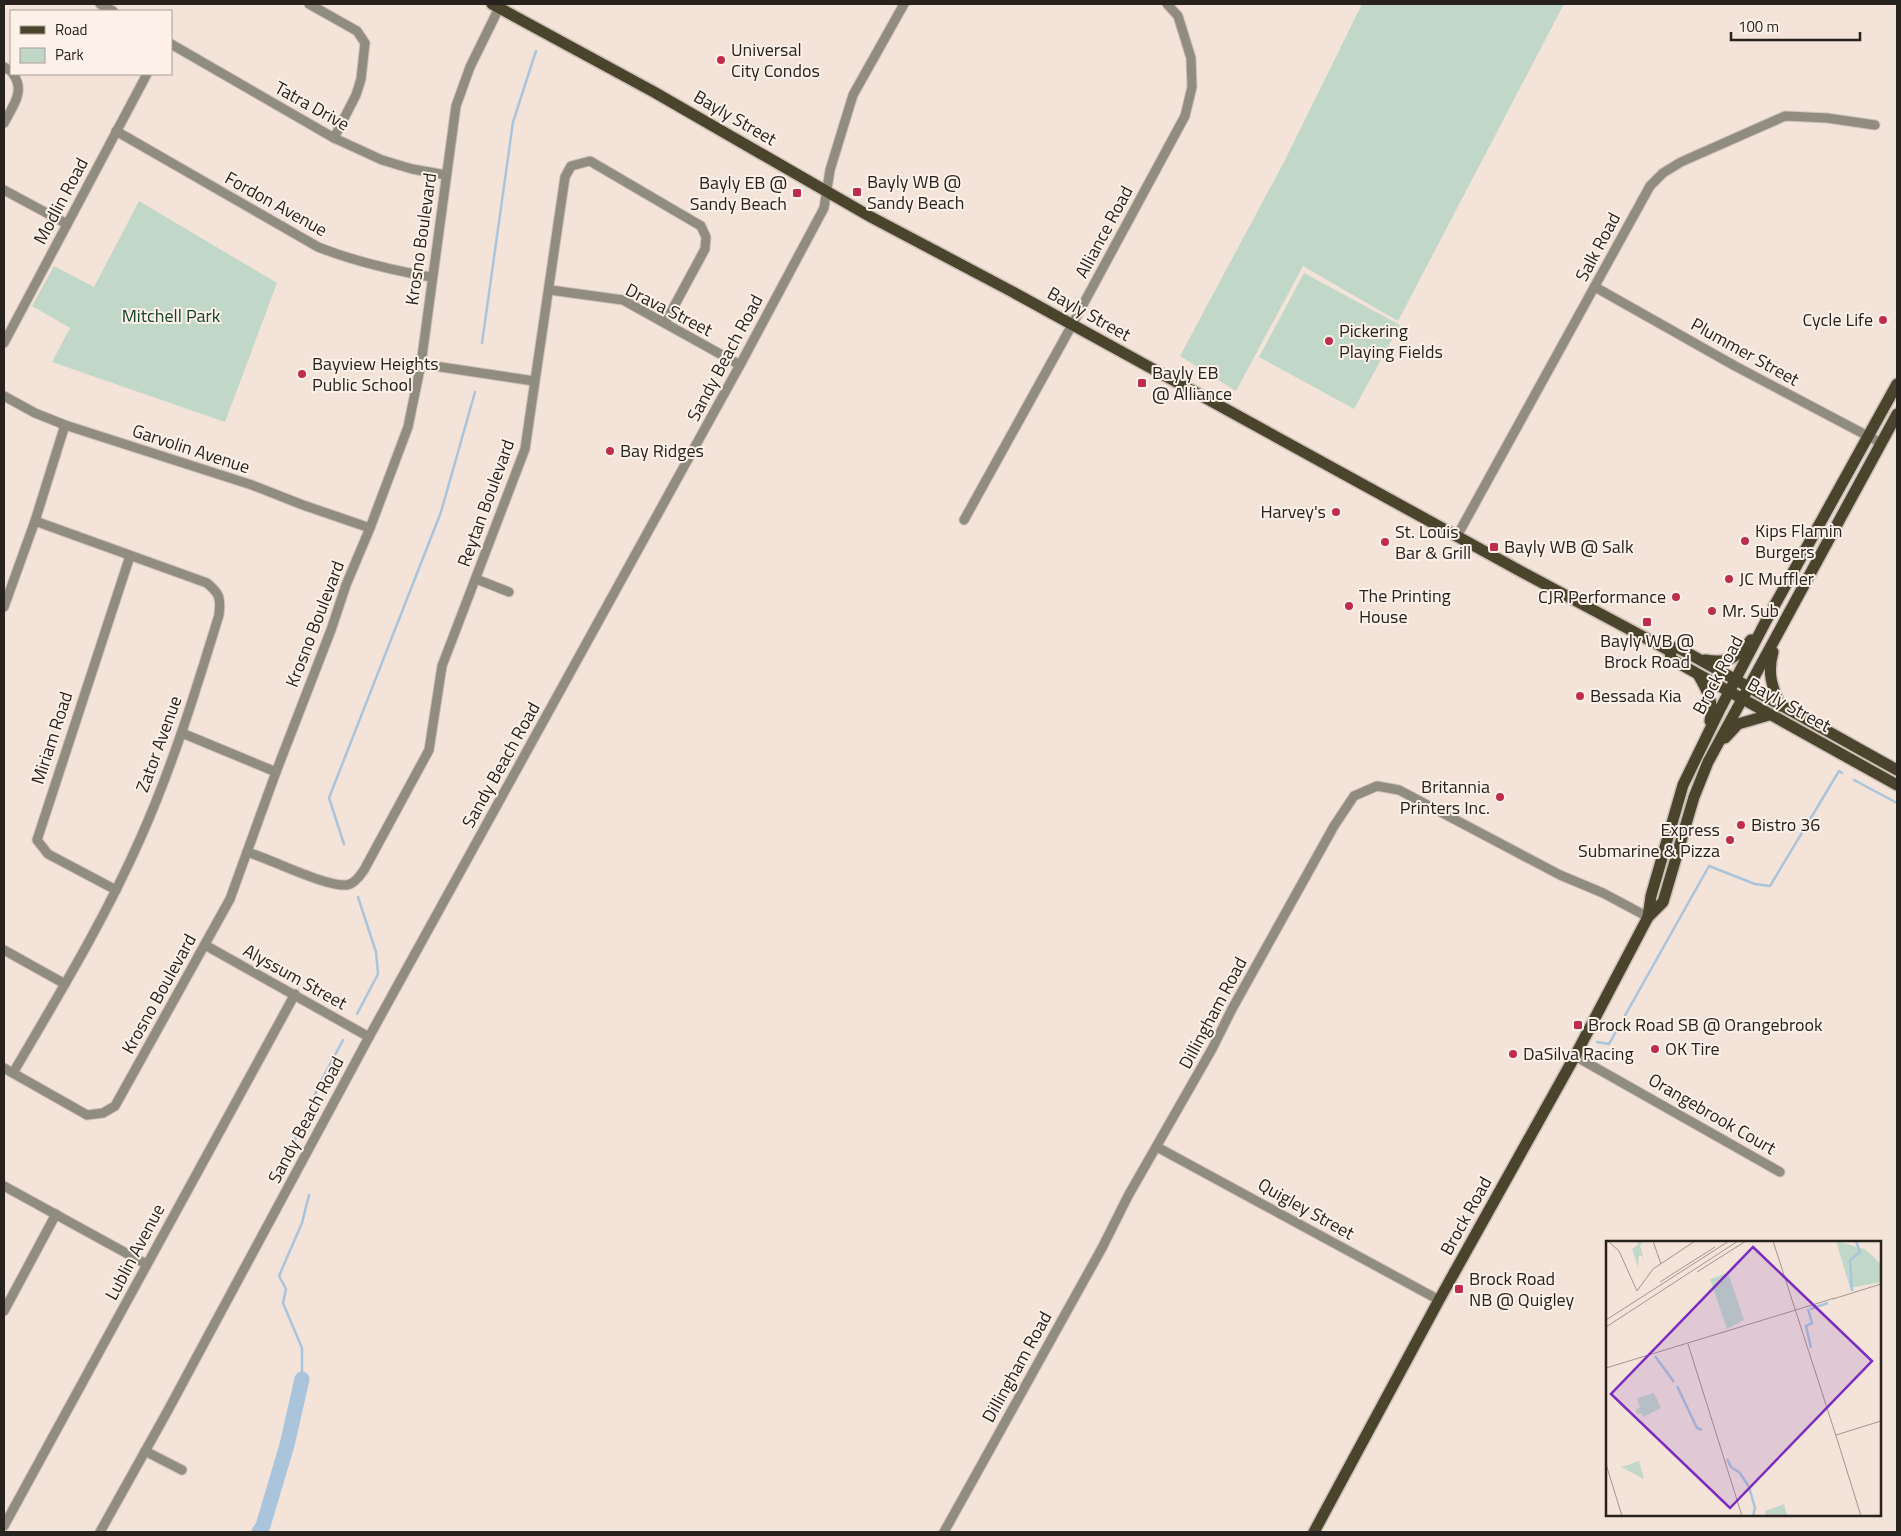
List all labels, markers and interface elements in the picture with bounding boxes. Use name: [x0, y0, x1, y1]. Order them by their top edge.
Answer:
legend: [10, 10, 172, 75]
scale bar: [1731, 10, 1860, 42]
text: 100 m: [1738, 15, 1779, 38]
text: Road: [55, 18, 87, 41]
place label: Universal City Condos: [731, 36, 820, 84]
text: Park: [55, 43, 84, 66]
marker: Universal City Condos: [715, 54, 727, 66]
street label: Tatra Drive: [270, 74, 355, 137]
street label: Bayly Street: [689, 83, 782, 153]
street label: Modlin Road: [26, 153, 95, 249]
street label: Fordon Avenue: [220, 164, 332, 243]
place label: Bayly WB @ Sandy Beach: [867, 168, 964, 216]
place label: Bayly EB @ Sandy Beach: [690, 169, 787, 217]
street label: Krosno Boulevard: [398, 171, 443, 307]
street label: Alliance Road: [1068, 181, 1139, 283]
marker: Bayly WB @ Sandy Beach: [851, 186, 863, 198]
marker: Bayly EB @ Sandy Beach: [791, 187, 803, 199]
street label: Salk Road: [1568, 208, 1627, 286]
street label: Drava Street: [621, 276, 718, 343]
street label: Bayly Street: [1042, 279, 1137, 348]
street label: Sandy Beach Road: [680, 290, 769, 426]
park label: Mitchell Park: [122, 302, 221, 329]
place label: Cycle Life: [1802, 306, 1873, 333]
street label: Plummer Street: [1686, 311, 1805, 393]
marker: Cycle Life: [1877, 314, 1889, 326]
place label: Pickering Playing Fields: [1339, 317, 1443, 365]
marker: Pickering Playing Fields: [1323, 335, 1335, 347]
place label: Bayview Heights Public School: [312, 350, 439, 398]
place label: Bayly EB @ Alliance: [1152, 359, 1232, 407]
marker: Bayview Heights Public School: [296, 368, 308, 380]
marker: Bayly EB @ Alliance: [1136, 377, 1148, 389]
street label: Garvolin Avenue: [129, 417, 254, 480]
street label: Reytan Boulevard: [450, 435, 521, 570]
place label: Bay Ridges: [620, 437, 704, 464]
marker: Bay Ridges: [604, 445, 616, 457]
place label: Harvey's: [1260, 498, 1326, 525]
marker: Harvey's: [1330, 506, 1342, 518]
place label: Kips Flamin Burgers: [1755, 517, 1842, 565]
place label: St. Louis Bar & Grill: [1395, 518, 1471, 566]
place label: Bayly WB @ Salk: [1504, 533, 1634, 560]
marker: Kips Flamin Burgers: [1739, 535, 1751, 547]
marker: St. Louis Bar & Grill: [1379, 536, 1391, 548]
marker: Bayly WB @ Salk: [1488, 541, 1500, 553]
street label: Krosno Boulevard: [278, 557, 351, 691]
place label: JC Muffler: [1739, 565, 1814, 592]
marker: JC Muffler: [1723, 573, 1735, 585]
place label: The Printing House: [1359, 582, 1451, 630]
place label: CJR Performance: [1538, 583, 1666, 610]
marker: CJR Performance: [1670, 591, 1682, 603]
place label: Mr. Sub: [1722, 597, 1779, 624]
marker: The Printing House: [1343, 600, 1355, 612]
marker: Mr. Sub: [1706, 605, 1718, 617]
marker: Bayly WB @ Brock Road: [1641, 616, 1653, 628]
place label: Bayly WB @ Brock Road: [1600, 627, 1694, 675]
street label: Brock Road: [1685, 630, 1750, 719]
street label: Bayly Street: [1742, 670, 1837, 739]
place label: Bessada Kia: [1590, 682, 1682, 709]
street label: Miriam Road: [24, 688, 79, 788]
marker: Bessada Kia: [1574, 690, 1586, 702]
street label: Zator Avenue: [129, 692, 188, 796]
street label: Sandy Beach Road: [455, 697, 546, 833]
place label: Britannia Printers Inc.: [1400, 773, 1490, 821]
marker: Britannia Printers Inc.: [1494, 791, 1506, 803]
place label: Bistro 36: [1751, 811, 1820, 838]
place label: Express Submarine & Pizza: [1578, 816, 1720, 864]
marker: Bistro 36: [1735, 819, 1747, 831]
marker: Express Submarine & Pizza: [1724, 834, 1736, 846]
street label: Krosno Boulevard: [114, 929, 203, 1059]
street label: Alyssum Street: [238, 937, 353, 1017]
street label: Dillingham Road: [1172, 952, 1253, 1074]
place label: Brock Road SB @ Orangebrook: [1588, 1011, 1823, 1038]
marker: Brock Road SB @ Orangebrook: [1572, 1019, 1584, 1031]
place label: OK Tire: [1665, 1035, 1720, 1062]
place label: DaSilva Racing: [1523, 1040, 1634, 1067]
marker: OK Tire: [1649, 1043, 1661, 1055]
marker: DaSilva Racing: [1507, 1048, 1519, 1060]
street label: Sandy Beach Road: [261, 1052, 350, 1188]
street label: Orangebrook Court: [1643, 1066, 1782, 1161]
street label: Quigley Street: [1253, 1171, 1360, 1247]
street label: Brock Road: [1433, 1172, 1498, 1260]
street label: Lublin Avenue: [98, 1199, 171, 1305]
inset map: [1606, 1241, 1881, 1516]
place label: Brock Road NB @ Quigley: [1469, 1265, 1574, 1313]
marker: Brock Road NB @ Quigley: [1453, 1283, 1465, 1295]
street label: Dillingham Road: [975, 1306, 1058, 1427]

